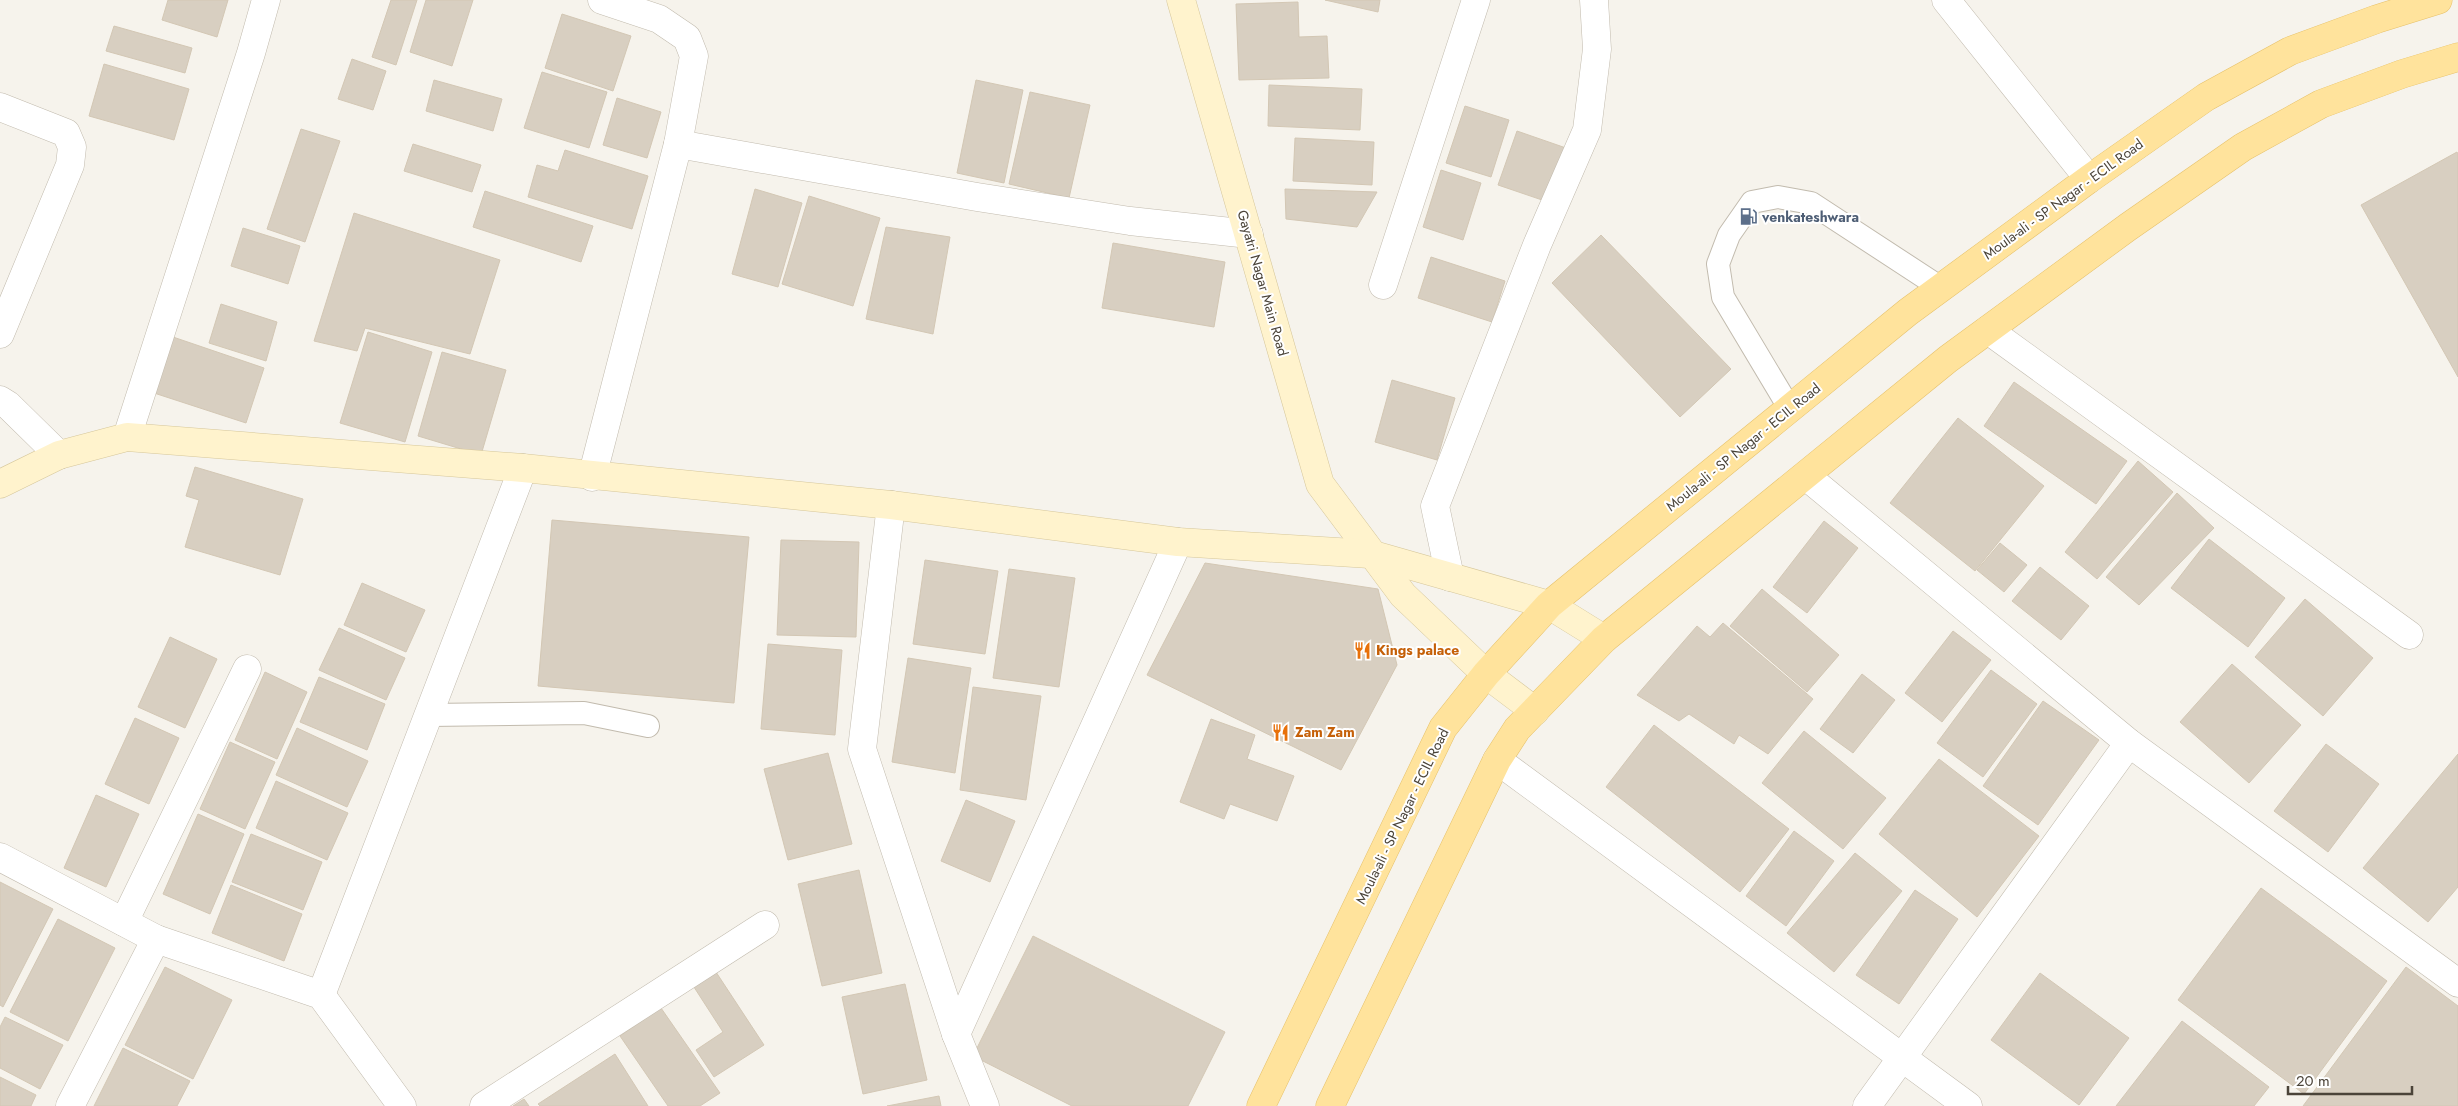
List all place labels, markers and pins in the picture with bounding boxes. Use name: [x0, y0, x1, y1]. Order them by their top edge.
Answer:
fuel station icon: venkateshwara: [1738, 207, 1758, 227]
place label: venkateshwara: [1761, 207, 1859, 227]
restaurant icon: Kings palace: [1352, 640, 1372, 660]
place label: Kings palace: [1376, 640, 1459, 660]
restaurant icon: Zam Zam: [1271, 722, 1291, 742]
place label: Zam Zam: [1295, 722, 1355, 742]

